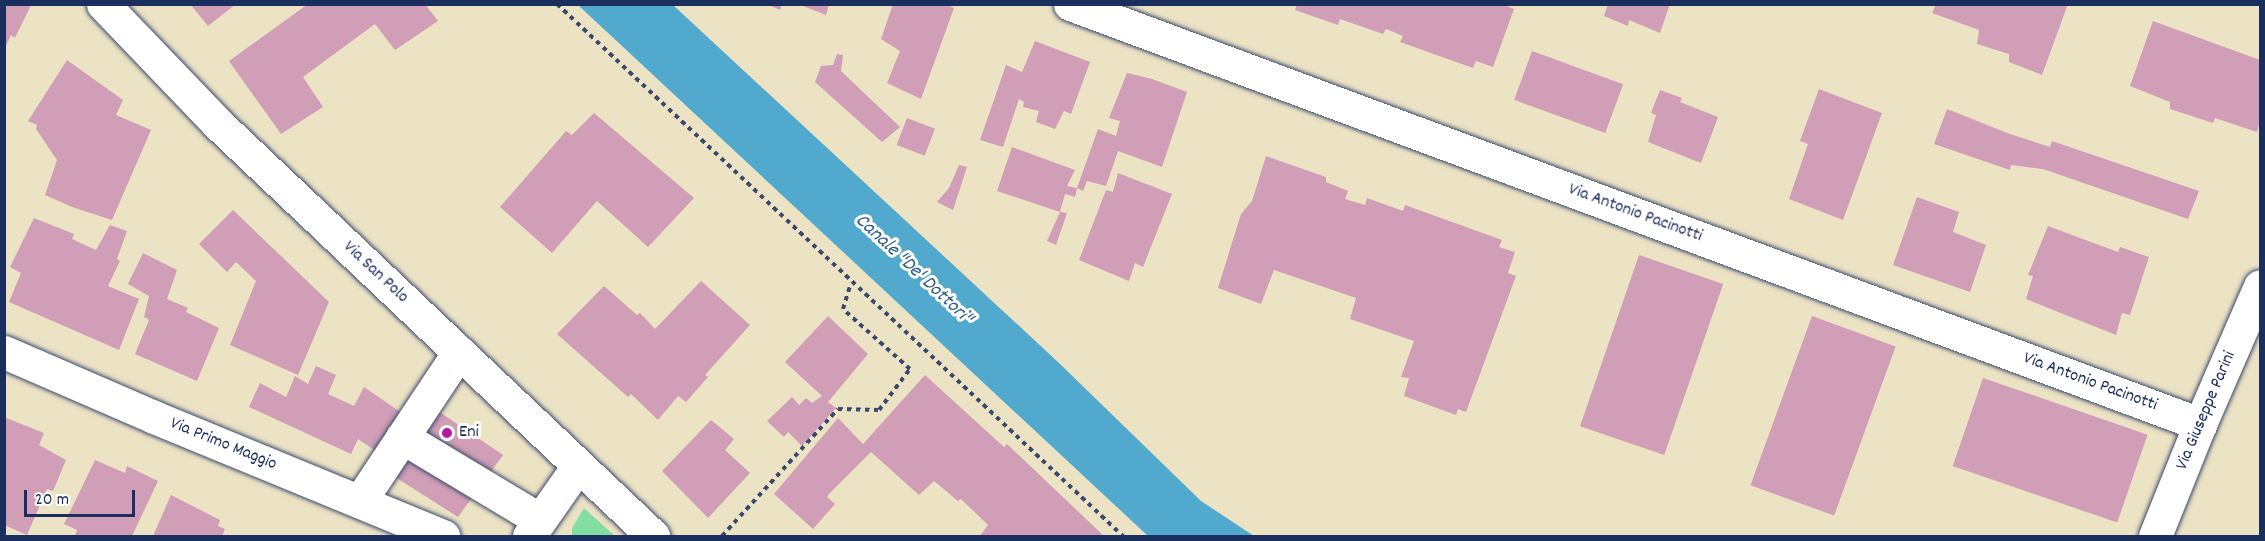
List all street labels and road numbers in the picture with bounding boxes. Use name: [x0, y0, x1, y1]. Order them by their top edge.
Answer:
street label: Via Antonio Pacinotti: [1565, 180, 1705, 248]
street label: Via San Polo: [338, 237, 412, 309]
street label: Via Giuseppe Parini: [2172, 348, 2242, 474]
street label: Via Antonio Pacinotti: [2020, 349, 2160, 417]
street label: Via Primo Maggio: [166, 414, 280, 476]

